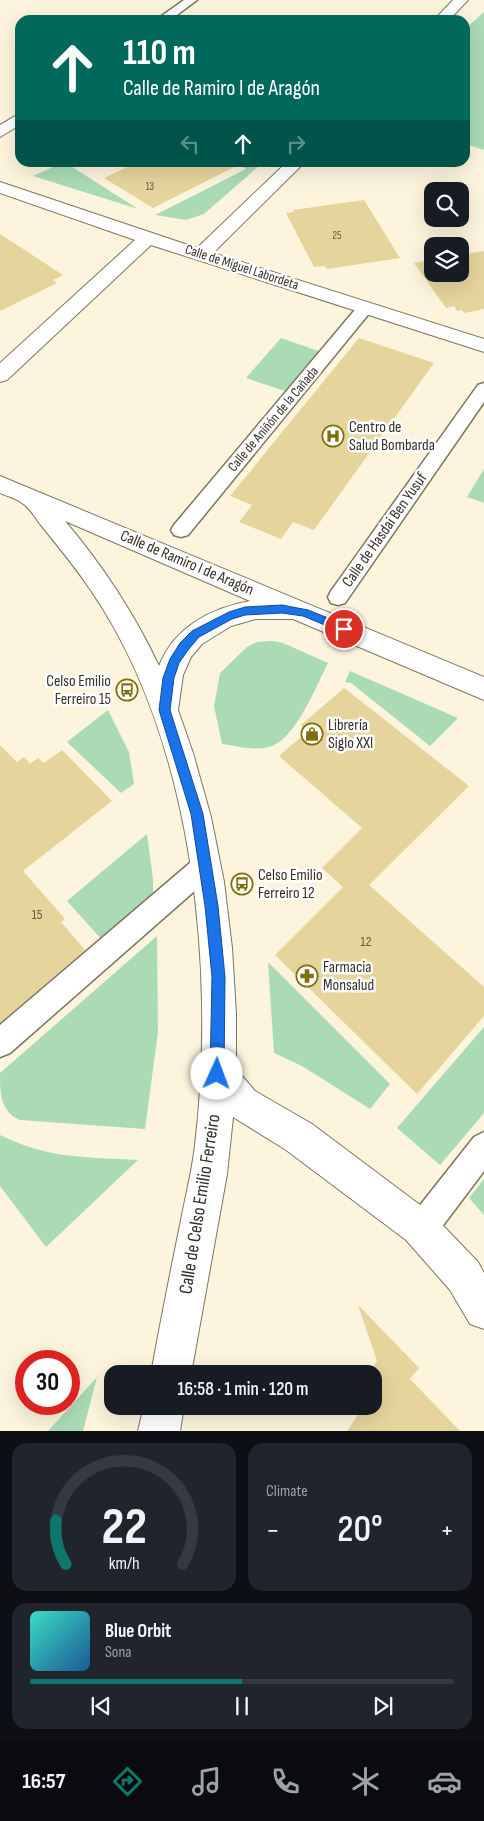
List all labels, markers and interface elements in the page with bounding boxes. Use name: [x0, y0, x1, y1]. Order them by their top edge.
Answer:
text: 110 m: [123, 32, 196, 75]
icon: ahead: [40, 35, 105, 100]
text: Calle de Ramiro I de Aragón: [123, 75, 320, 102]
icon: left: [176, 130, 204, 158]
icon: ahead: [229, 130, 257, 158]
icon: right: [282, 130, 310, 158]
house number: 13: [146, 180, 155, 193]
map controls: [424, 182, 469, 282]
button: search: [424, 182, 469, 227]
house number: 25: [333, 229, 341, 242]
button: layers: [424, 237, 469, 282]
street label: Calle de Miguel Labordeta: [183, 241, 301, 293]
street label: Calle de Aniñón de la Cañada: [224, 363, 322, 475]
place label: Centro de Salud Bombarda: [349, 418, 435, 455]
hospital icon: Centro de Salud Bombarda: [321, 424, 345, 448]
street label: Calle de Hasdai Ben Yusuf: [338, 469, 432, 591]
street label: Calle de Ramiro I de Aragón: [117, 526, 257, 600]
pin: [323, 608, 365, 650]
icon: arrive: [330, 615, 358, 643]
place label: Celso Emilio Ferreiro 15: [46, 672, 111, 709]
bus stop icon: Celso Emilio Ferreiro 15: [115, 678, 139, 702]
place label: Librería Siglo XXI: [328, 716, 373, 753]
shop icon: Librería Siglo XXI: [300, 722, 324, 746]
place label: Celso Emilio Ferreiro 12: [258, 866, 323, 903]
bus stop icon: Celso Emilio Ferreiro 12: [230, 872, 254, 896]
house number: 15: [32, 906, 43, 923]
house number: 12: [361, 933, 372, 950]
place label: Farmacia Monsalud: [323, 958, 374, 995]
pharmacy icon: Farmacia Monsalud: [295, 964, 319, 988]
position arrow: [190, 1047, 242, 1099]
street label: Calle de Celso Emilio Ferreiro: [174, 1112, 226, 1296]
speed limit sign: 30: [15, 1350, 80, 1415]
text: 16:58 · 1 min · 120 m: [177, 1378, 309, 1401]
text: Climate: [266, 1482, 308, 1501]
text: 22: [101, 1496, 147, 1559]
text: 20°: [337, 1507, 383, 1552]
text: −: [266, 1514, 280, 1547]
text: +: [440, 1514, 454, 1547]
text: km/h: [109, 1553, 139, 1574]
text: Blue Orbit: [105, 1620, 171, 1643]
text: Sona: [105, 1643, 132, 1662]
icon: previous: [87, 1692, 115, 1720]
icon: pause: [228, 1692, 256, 1720]
icon: next: [369, 1692, 397, 1720]
icon: directions: [110, 1764, 145, 1799]
icon: music: [189, 1764, 224, 1799]
icon: phone: [268, 1764, 303, 1799]
icon: climate: [348, 1764, 383, 1799]
icon: car: [427, 1764, 462, 1799]
text: 16:57: [22, 1768, 65, 1795]

